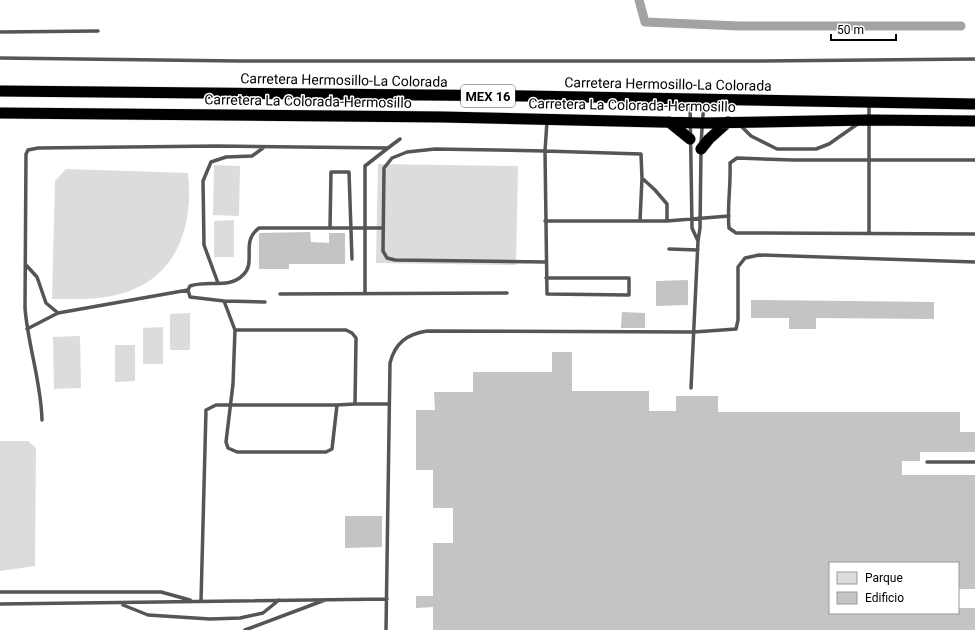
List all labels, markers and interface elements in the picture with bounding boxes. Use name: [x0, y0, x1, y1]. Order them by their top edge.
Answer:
scale bar: [831, 16, 896, 42]
text: 50 m: [837, 23, 864, 37]
street label: Carretera Hermosillo-La Colorada: [240, 70, 448, 90]
street label: Carretera Hermosillo-La Colorada: [564, 74, 772, 94]
road number: MEX 16: [461, 85, 515, 107]
street label: Carretera La Colorada-Hermosillo: [204, 91, 412, 111]
street label: Carretera La Colorada-Hermosillo: [528, 95, 736, 115]
legend: [829, 562, 959, 614]
text: Parque: [865, 571, 903, 585]
text: Edificio: [865, 591, 904, 605]

